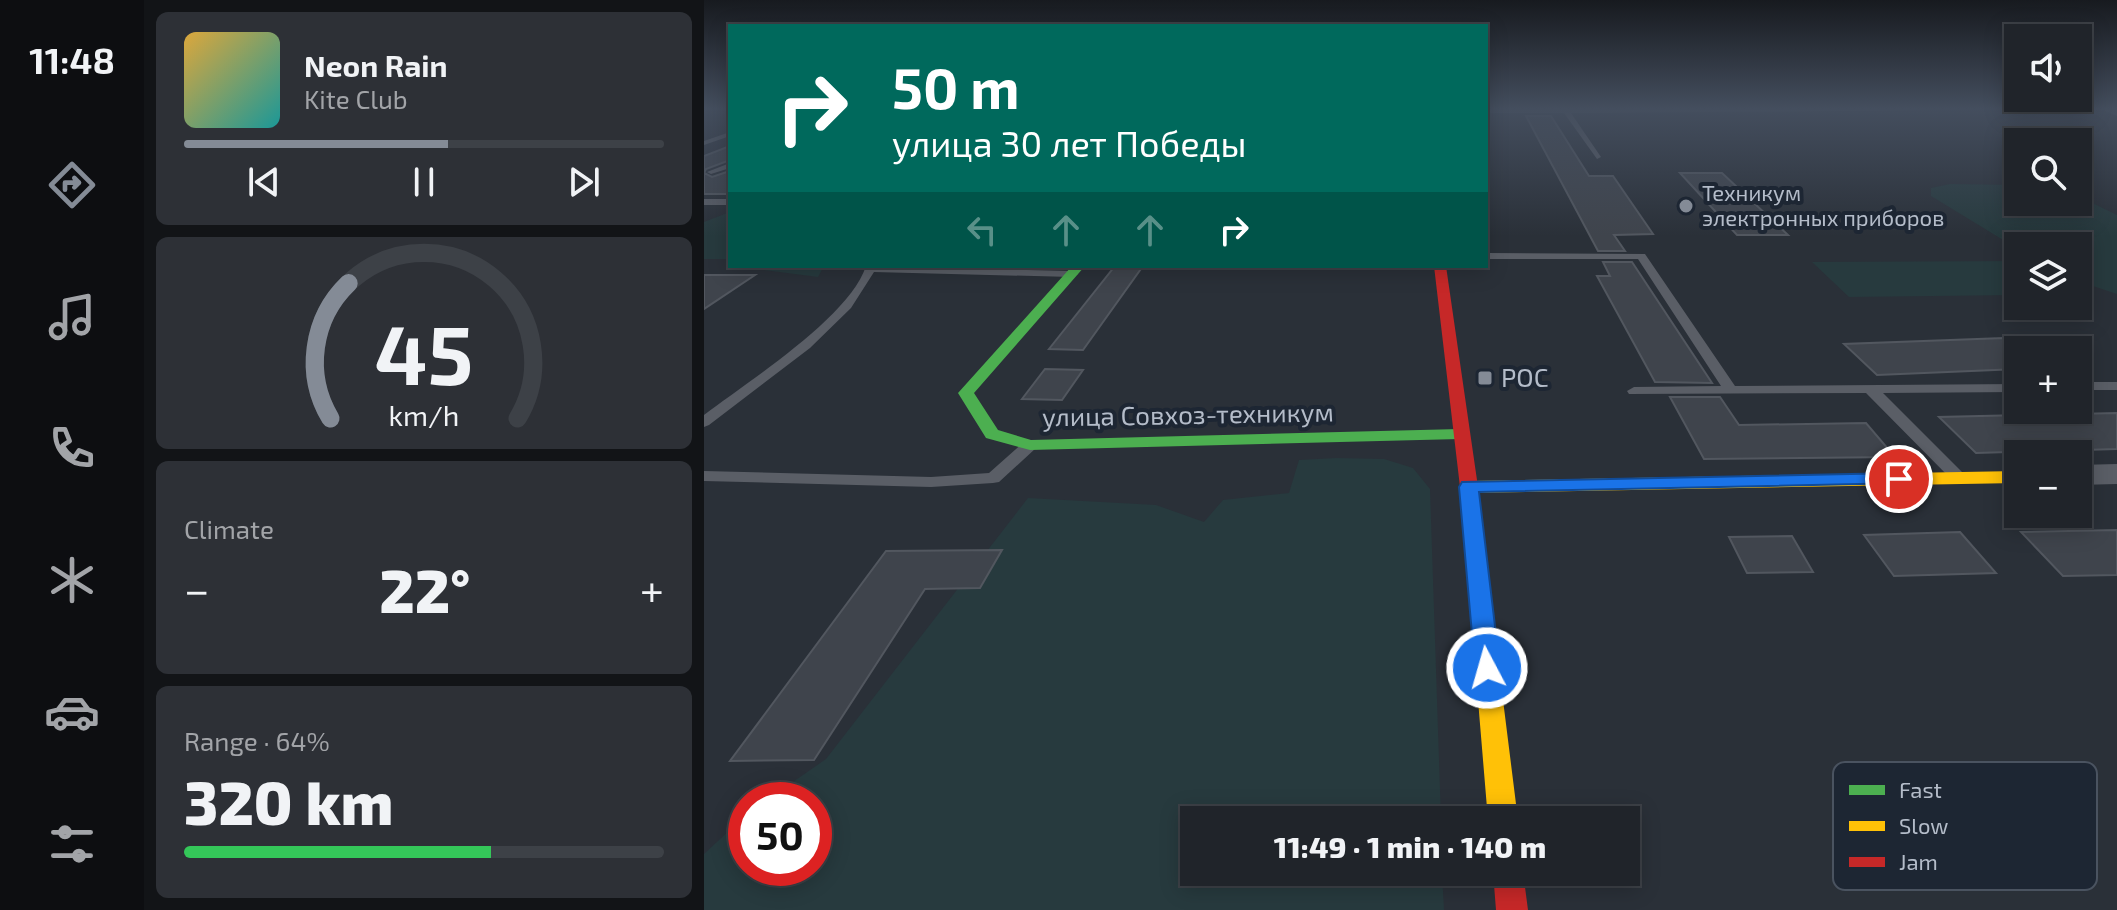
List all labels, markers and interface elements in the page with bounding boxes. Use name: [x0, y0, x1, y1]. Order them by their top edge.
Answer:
map controls: [2004, 24, 2092, 528]
button: sound: [2004, 24, 2092, 112]
text: 11:48: [29, 38, 115, 81]
text: Neon Rain: [304, 47, 448, 83]
text: 50 m: [892, 53, 1020, 120]
icon: right: [760, 56, 864, 160]
text: Kite Club: [304, 83, 408, 114]
text: улица 30 лет Победы: [892, 121, 1247, 164]
button: search: [2004, 128, 2092, 216]
icon: directions: [44, 157, 100, 213]
icon: previous: [242, 160, 286, 204]
icon: pause: [402, 160, 446, 204]
icon: next: [562, 160, 606, 204]
place label: Техникум электронных приборов: [1702, 179, 1944, 230]
marker: Техникум электронных приборов: [1677, 197, 1695, 215]
icon: left: [960, 208, 1004, 252]
icon: ahead: [1044, 208, 1088, 252]
icon: ahead: [1128, 208, 1172, 252]
icon: right: [1212, 208, 1256, 252]
button: layers: [2004, 232, 2092, 320]
icon: music: [44, 289, 100, 345]
text: 45: [375, 301, 473, 401]
button: +: [2004, 336, 2092, 424]
place label: РОС: [1501, 361, 1549, 392]
marker: РОС: [1476, 369, 1494, 387]
street label: улица Совхоз-техникум: [1042, 395, 1334, 433]
text: km/h: [389, 397, 459, 432]
icon: phone: [44, 420, 100, 476]
button: −: [2004, 440, 2092, 528]
pin: [1865, 445, 1933, 513]
icon: arrive: [1877, 457, 1921, 501]
text: Climate: [184, 513, 274, 544]
icon: climate: [44, 552, 100, 608]
text: 22°: [379, 553, 470, 625]
text: −: [184, 562, 210, 615]
text: +: [640, 562, 664, 615]
position arrow: [1445, 626, 1529, 710]
icon: car: [44, 684, 100, 740]
text: Range · 64%: [184, 725, 330, 756]
legend: [1833, 762, 2097, 890]
text: 320 km: [184, 765, 394, 837]
text: Fast: [1899, 776, 1942, 802]
speed limit sign: 50: [728, 782, 832, 886]
text: Slow: [1899, 812, 1948, 838]
icon: filters: [44, 816, 100, 872]
text: 11:49 · 1 min · 140 m: [1274, 828, 1546, 864]
text: Jam: [1899, 848, 1938, 874]

